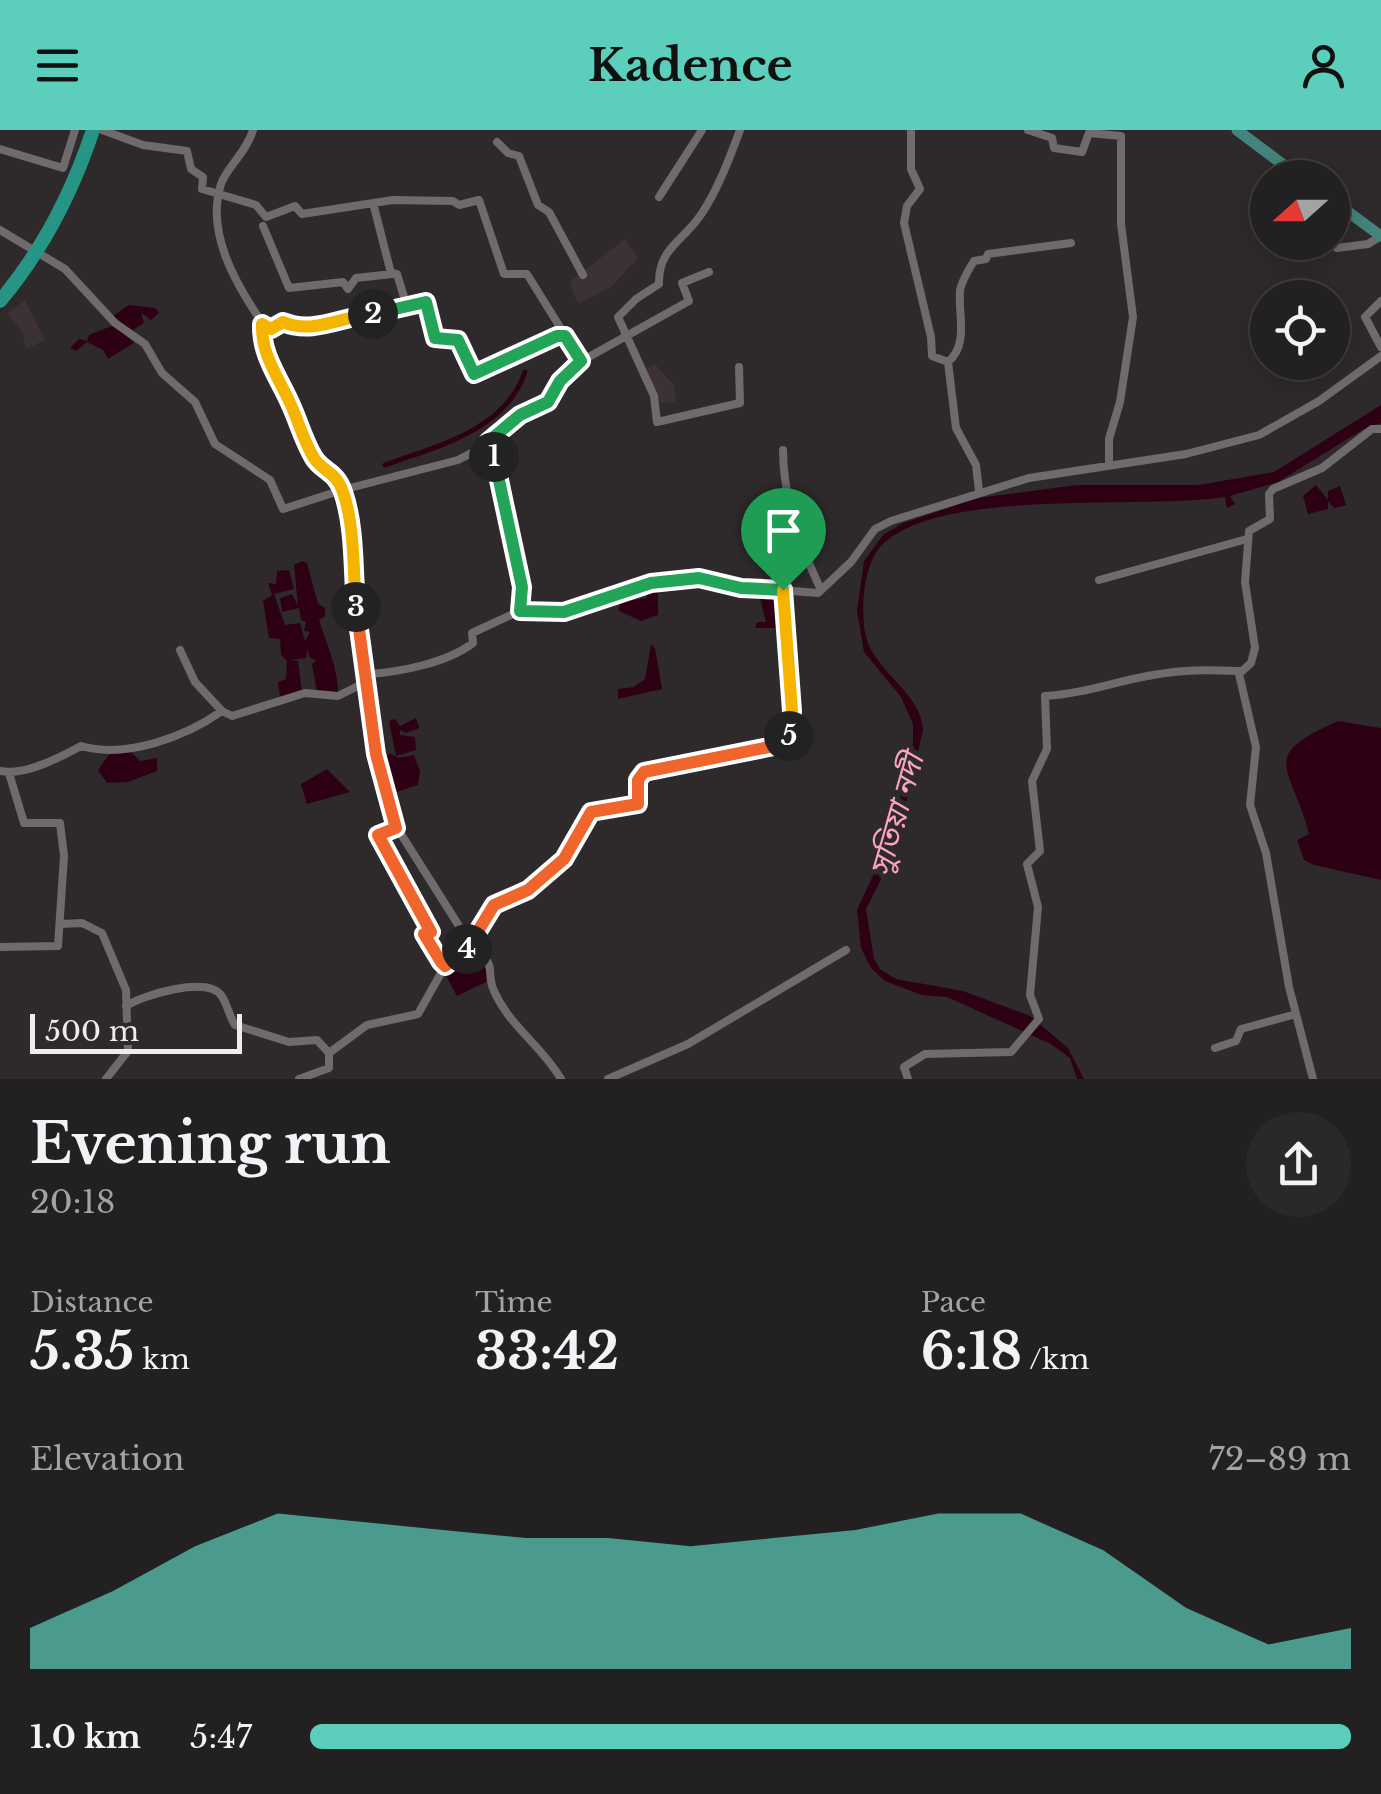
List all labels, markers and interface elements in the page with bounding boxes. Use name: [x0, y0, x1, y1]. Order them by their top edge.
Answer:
text: Kadence: [588, 37, 793, 93]
icon: menu: [30, 38, 85, 93]
icon: person: [1296, 38, 1351, 93]
north arrow: [1250, 160, 1350, 260]
map controls: [1250, 160, 1350, 380]
button: locate: [1250, 280, 1350, 380]
pin: 2: [348, 289, 398, 339]
text: 2: [364, 296, 382, 331]
pin: 1: [469, 432, 519, 482]
text: 1: [488, 439, 500, 474]
pin: [741, 488, 826, 591]
icon: arrive: [756, 503, 811, 558]
pin: 3: [331, 582, 381, 632]
text: 3: [347, 589, 365, 624]
pin: 5: [764, 711, 814, 761]
text: 5: [781, 718, 797, 753]
water label: সুতিয়া নদী: [861, 745, 933, 880]
pin: 4: [442, 924, 492, 974]
text: 4: [458, 931, 476, 966]
scale bar: [30, 1009, 242, 1054]
text: 500 m: [45, 1014, 139, 1049]
text: Evening run: [30, 1110, 390, 1178]
button: share: [1246, 1112, 1351, 1217]
text: 20:18: [30, 1182, 115, 1222]
text: Distance: [30, 1285, 153, 1320]
text: Time: [475, 1285, 553, 1320]
text: Pace: [921, 1285, 986, 1320]
text: 5.35: [30, 1320, 134, 1383]
text: 33:42: [475, 1320, 619, 1383]
text: 6:18: [921, 1320, 1022, 1383]
text: km: [134, 1342, 190, 1377]
text: /km: [1022, 1342, 1089, 1377]
text: Elevation: [30, 1439, 184, 1479]
text: 72–89 m: [1209, 1439, 1351, 1479]
text: 1.0 km: [30, 1717, 141, 1757]
text: 5:47: [190, 1717, 252, 1757]

